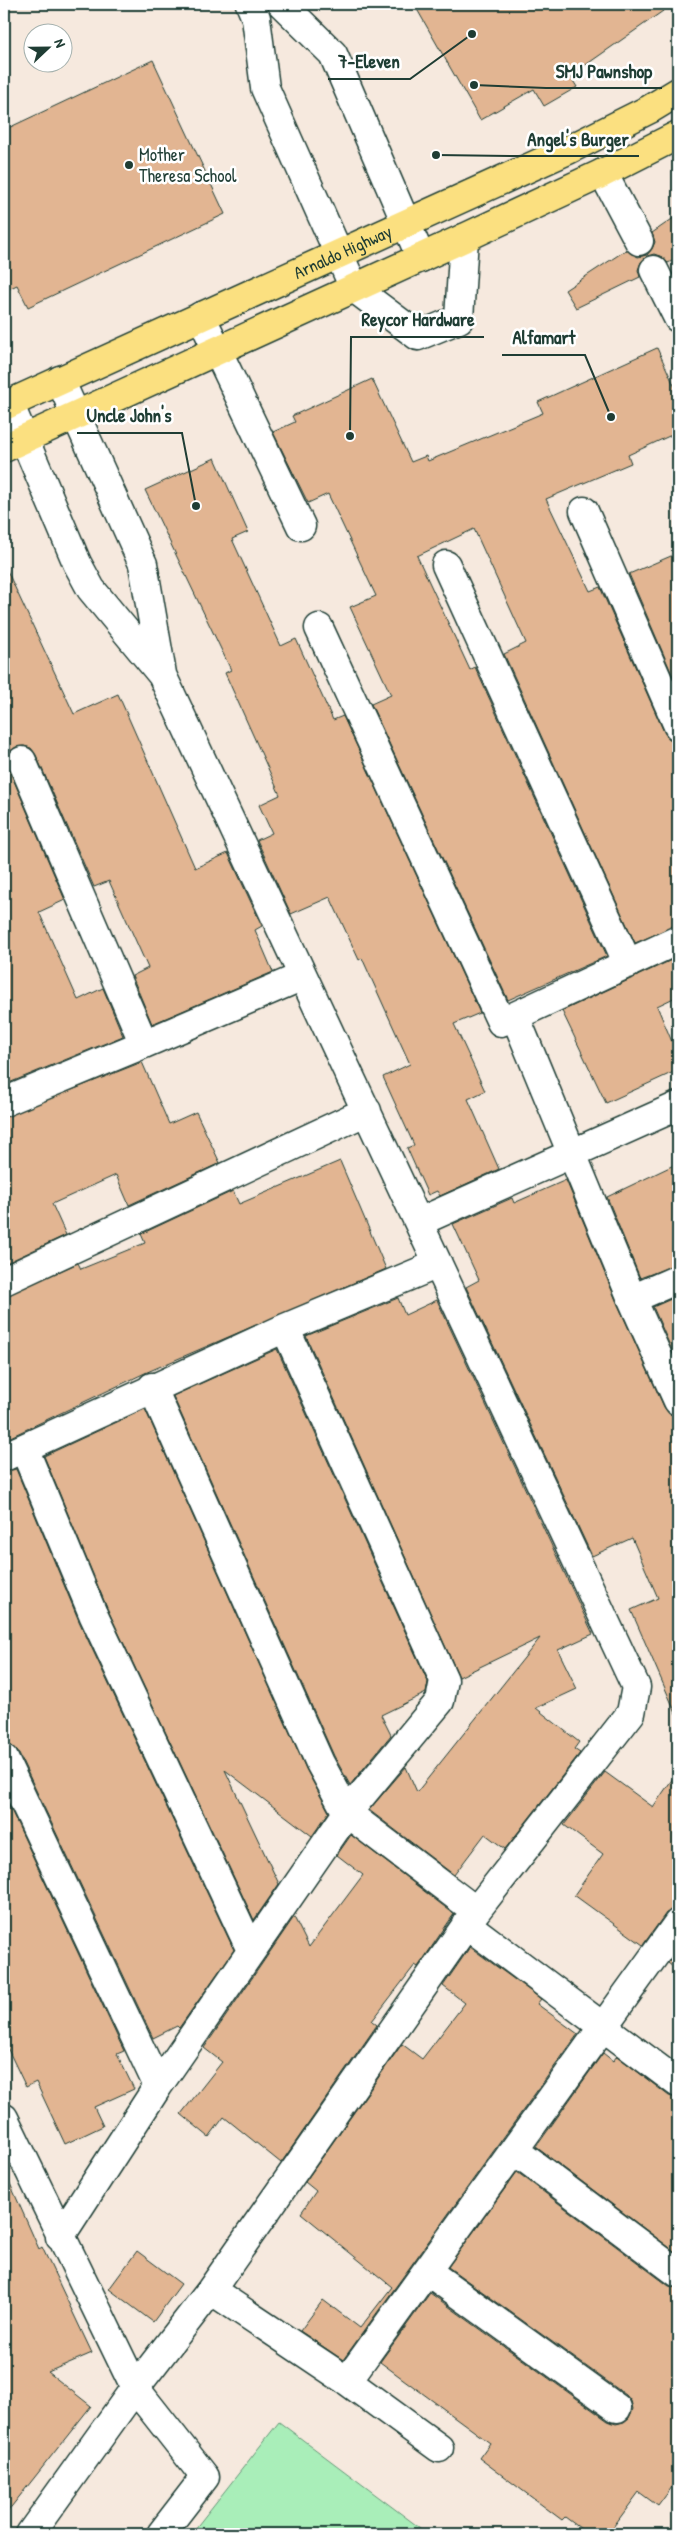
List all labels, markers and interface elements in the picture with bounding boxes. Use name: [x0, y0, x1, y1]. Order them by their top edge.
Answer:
north arrow: [22, 22, 72, 72]
text: N: [50, 36, 71, 50]
callout: 7-Eleven: [328, 45, 410, 79]
text: 7-Eleven: [337, 48, 400, 74]
callout: SMJ Pawnshop: [546, 54, 662, 88]
text: SMJ Pawnshop: [556, 58, 653, 85]
callout: Angel's Burger: [517, 122, 639, 156]
text: Angel's Burger: [527, 126, 629, 153]
place label: Mother Theresa School: [139, 142, 237, 188]
marker: Mother Theresa School: [123, 159, 135, 171]
street label: Arnaldo Highway: [289, 218, 396, 285]
callout: Reycor Hardware: [351, 303, 484, 337]
text: Reycor Hardware: [361, 306, 475, 333]
callout: Alfamart: [502, 321, 585, 355]
text: Alfamart: [513, 324, 577, 350]
callout: Uncle John's: [77, 399, 182, 433]
text: Uncle John's: [86, 402, 172, 428]

